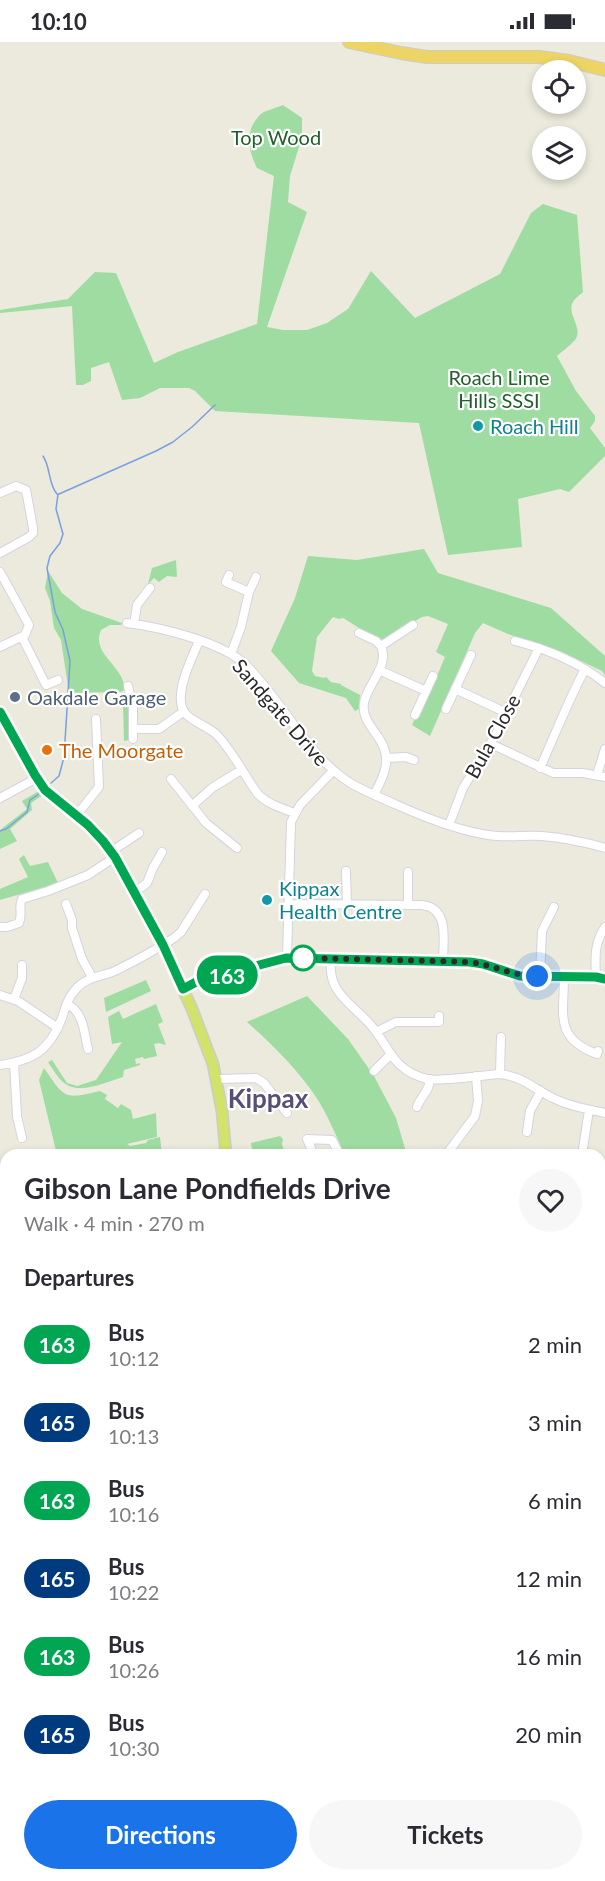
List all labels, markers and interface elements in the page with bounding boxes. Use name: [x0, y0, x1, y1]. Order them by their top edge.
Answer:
text: 10:10: [30, 8, 87, 35]
map controls: [532, 60, 586, 180]
button: locate: [532, 60, 586, 114]
park label: Top Wood: [231, 125, 321, 149]
button: layers: [532, 126, 586, 180]
park label: Roach Lime Hills SSSI: [448, 365, 550, 412]
place label: Roach Hill: [490, 414, 578, 438]
marker: Roach Hill: [471, 419, 485, 433]
street label: Sandgate Drive: [228, 654, 334, 770]
place label: Oakdale Garage: [27, 685, 166, 709]
marker: Oakdale Garage: [8, 690, 22, 704]
street label: Bula Close: [459, 690, 525, 782]
place label: The Moorgate: [59, 738, 183, 762]
marker: The Moorgate: [40, 743, 54, 757]
place label: Kippax Health Centre: [279, 876, 402, 923]
marker: Kippax Health Centre: [260, 893, 274, 907]
unlabelled marker: [290, 945, 316, 971]
line badge: 163: [192, 956, 262, 994]
your location: [522, 961, 552, 991]
text: 163: [209, 963, 245, 988]
district label: Kippax: [228, 1082, 309, 1114]
button: heart: [519, 1169, 582, 1232]
text: Gibson Lane Pondfields Drive: [24, 1171, 391, 1205]
text: Walk · 4 min · 270 m: [24, 1211, 205, 1235]
text: Departures: [24, 1264, 134, 1291]
text: Bus: [108, 1319, 144, 1346]
text: 2 min: [528, 1331, 582, 1358]
text: 163: [39, 1332, 75, 1357]
text: 10:12: [108, 1346, 159, 1370]
text: Bus: [108, 1397, 144, 1424]
text: 3 min: [528, 1409, 582, 1436]
text: 165: [39, 1410, 75, 1435]
text: 10:13: [108, 1424, 159, 1448]
text: Bus: [108, 1475, 144, 1502]
text: 6 min: [528, 1487, 582, 1514]
text: 163: [39, 1488, 75, 1513]
text: 10:16: [108, 1502, 159, 1526]
text: Bus: [108, 1553, 144, 1580]
text: 12 min: [515, 1565, 582, 1592]
text: 165: [39, 1566, 75, 1591]
text: 10:22: [108, 1580, 159, 1604]
text: Bus: [108, 1631, 144, 1658]
text: 16 min: [515, 1643, 582, 1670]
text: 163: [39, 1644, 75, 1669]
text: 10:26: [108, 1658, 159, 1682]
text: Bus: [108, 1709, 144, 1736]
text: 20 min: [515, 1721, 582, 1748]
text: 165: [39, 1722, 75, 1747]
text: 10:30: [108, 1736, 159, 1760]
button: Directions: [24, 1800, 297, 1869]
button: Tickets: [309, 1800, 582, 1869]

